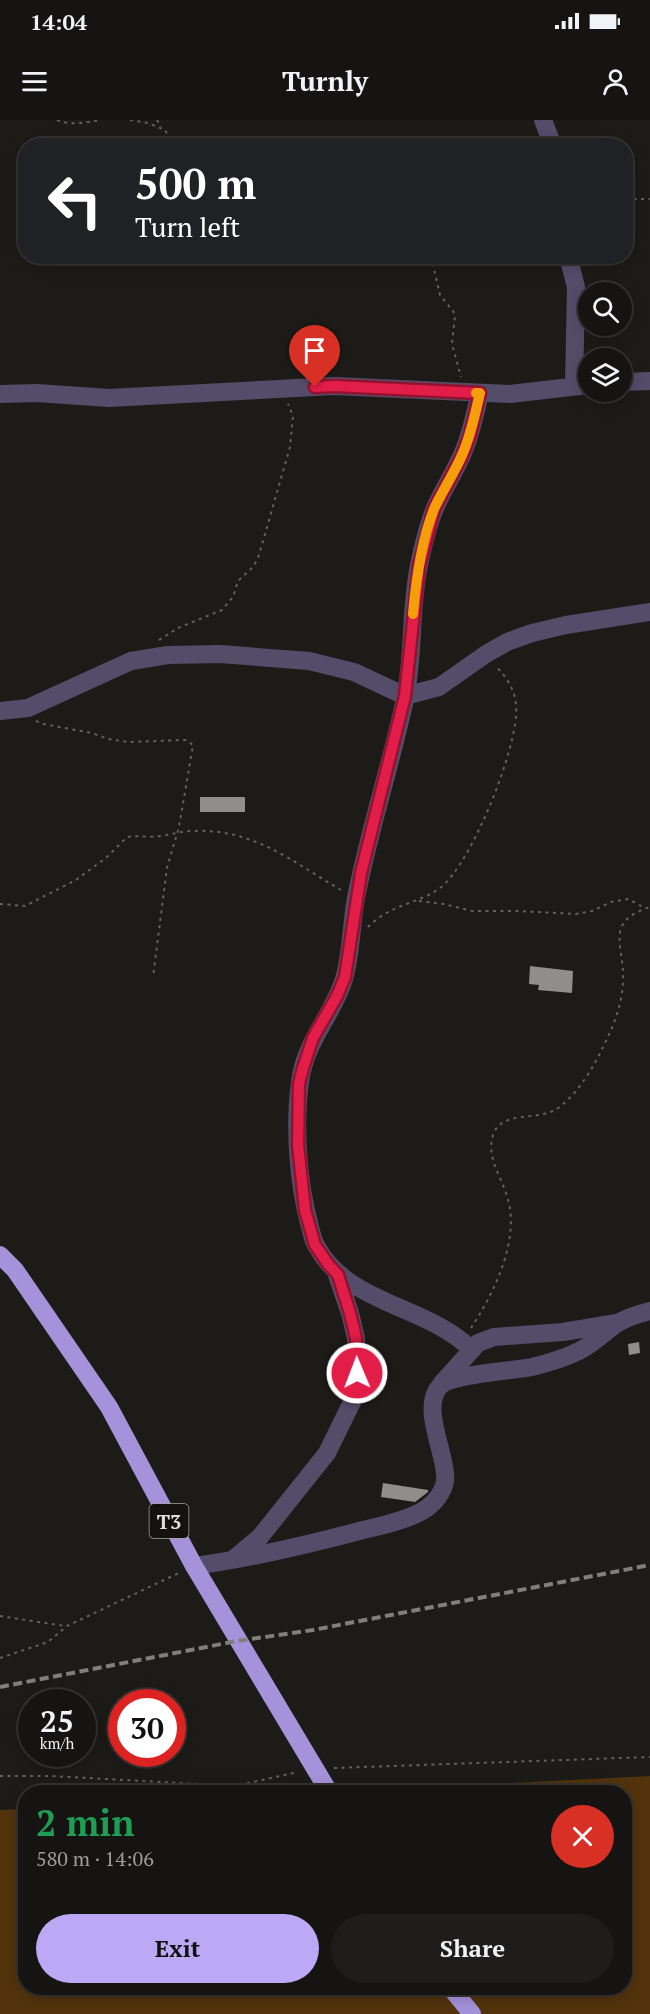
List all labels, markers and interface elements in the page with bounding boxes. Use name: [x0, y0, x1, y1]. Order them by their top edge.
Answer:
text: 14:04: [30, 7, 87, 36]
text: Turnly: [282, 63, 368, 99]
icon: menu: [18, 65, 51, 98]
icon: person: [599, 65, 632, 98]
text: 500 m: [135, 155, 256, 211]
icon: left: [36, 162, 114, 240]
text: Turn left: [135, 209, 240, 245]
map controls: [578, 282, 632, 402]
button: search: [578, 282, 632, 336]
pin: [289, 325, 340, 387]
icon: arrive: [298, 334, 331, 367]
button: layers: [578, 348, 632, 402]
position arrow: [325, 1341, 389, 1405]
road number: T3: [150, 1504, 188, 1538]
speed limit sign: 30: [108, 1689, 186, 1767]
text: 25: [40, 1701, 74, 1741]
text: km/h: [40, 1733, 74, 1753]
text: 2 min: [36, 1799, 134, 1846]
button: close: [551, 1805, 614, 1868]
text: 580 m · 14:06: [36, 1845, 154, 1872]
button: Exit: [36, 1914, 319, 1983]
button: Share: [331, 1914, 614, 1983]

